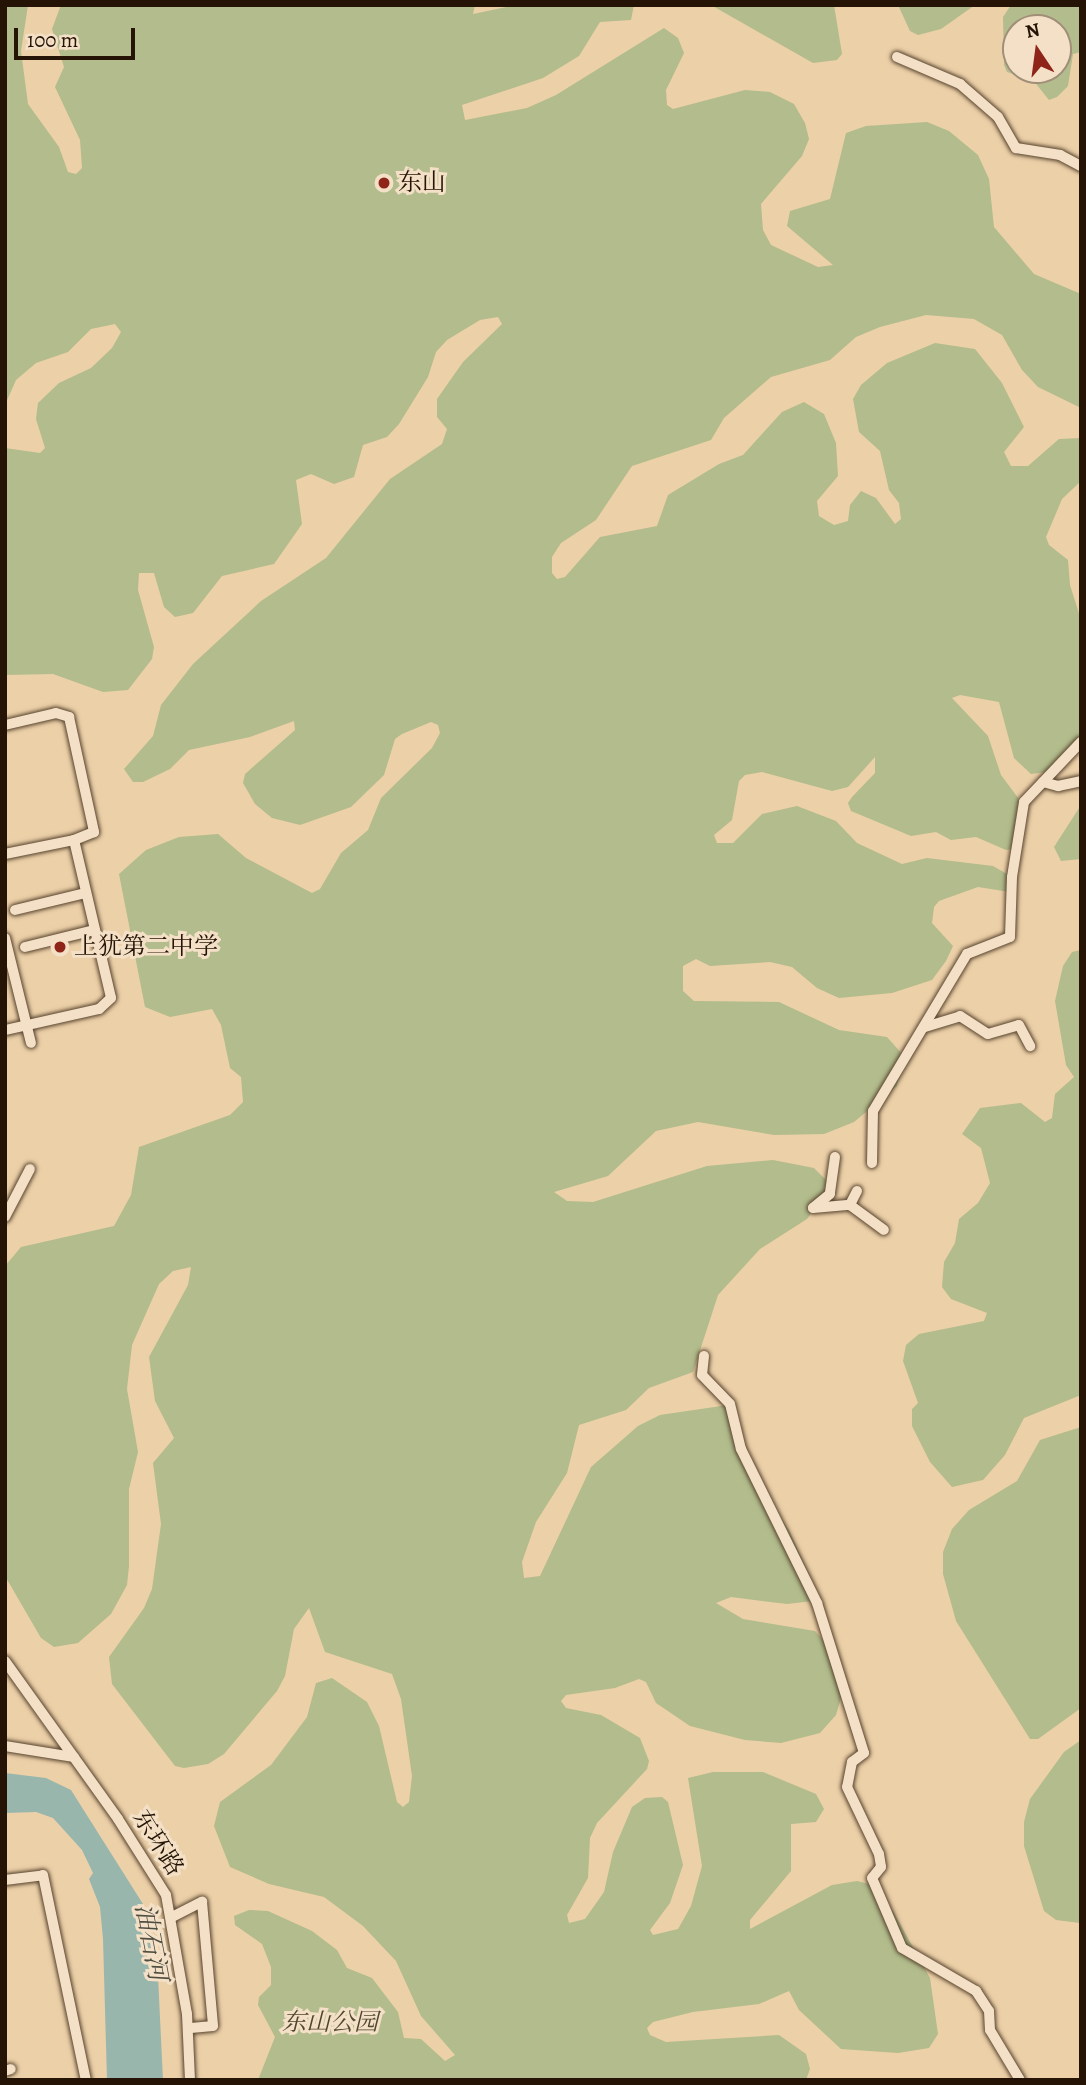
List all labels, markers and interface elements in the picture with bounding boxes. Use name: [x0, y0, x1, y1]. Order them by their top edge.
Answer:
scale bar: [18, 14, 138, 58]
north arrow: [1002, 14, 1072, 84]
text: N: [1023, 16, 1042, 45]
text: 100 m: [27, 26, 78, 54]
place label: 东山: [398, 169, 446, 197]
marker: 东山: [376, 175, 392, 191]
place label: 上犹第二中学: [74, 933, 218, 961]
marker: 上犹第二中学: [52, 939, 68, 955]
street label: 东环路: [127, 1805, 189, 1881]
water label: 油石河: [128, 1901, 174, 1983]
park label: 东山公园: [282, 2009, 378, 2037]

